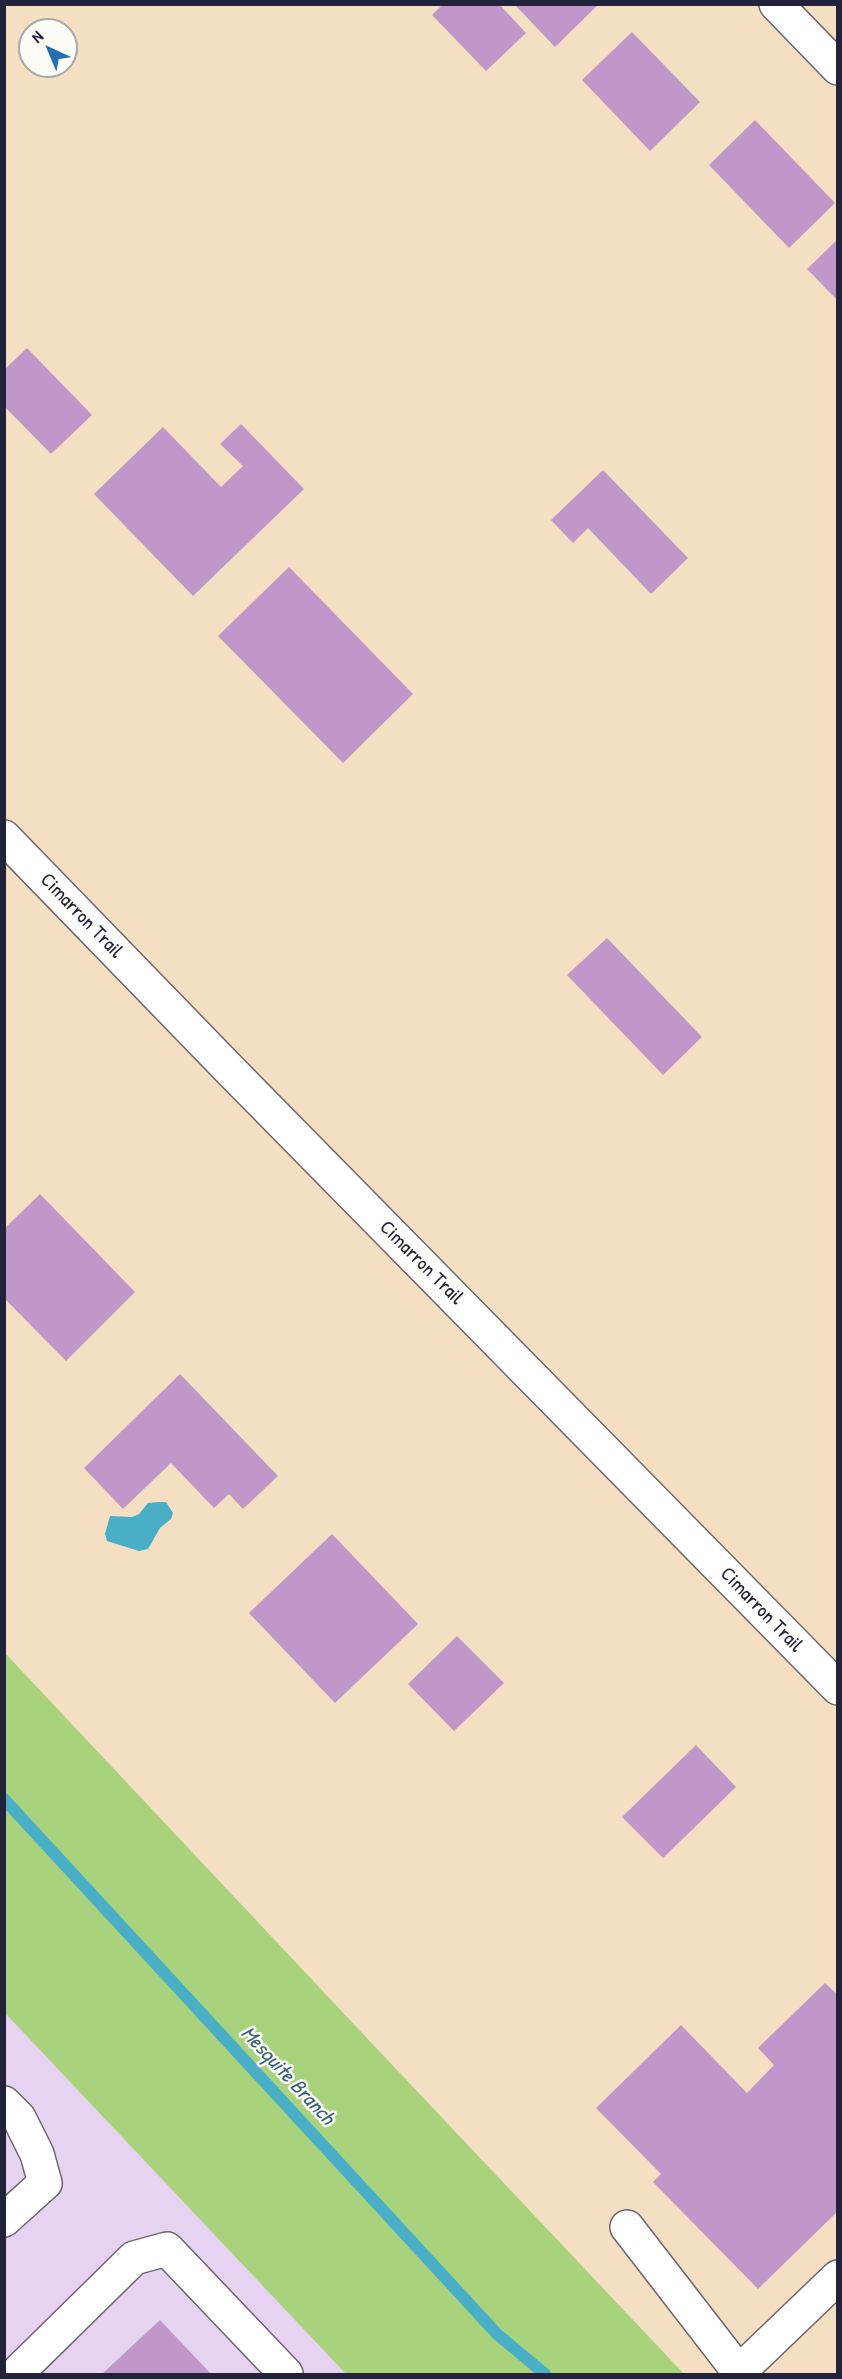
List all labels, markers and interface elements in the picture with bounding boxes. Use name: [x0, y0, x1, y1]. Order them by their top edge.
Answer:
north arrow: [18, 18, 78, 78]
text: N: [26, 26, 48, 47]
street label: Cimarron Trail: [35, 869, 127, 963]
street label: Cimarron Trail: [374, 1216, 468, 1310]
street label: Cimarron Trail: [715, 1563, 807, 1657]
water label: Mesquite Branch: [235, 2021, 339, 2131]

